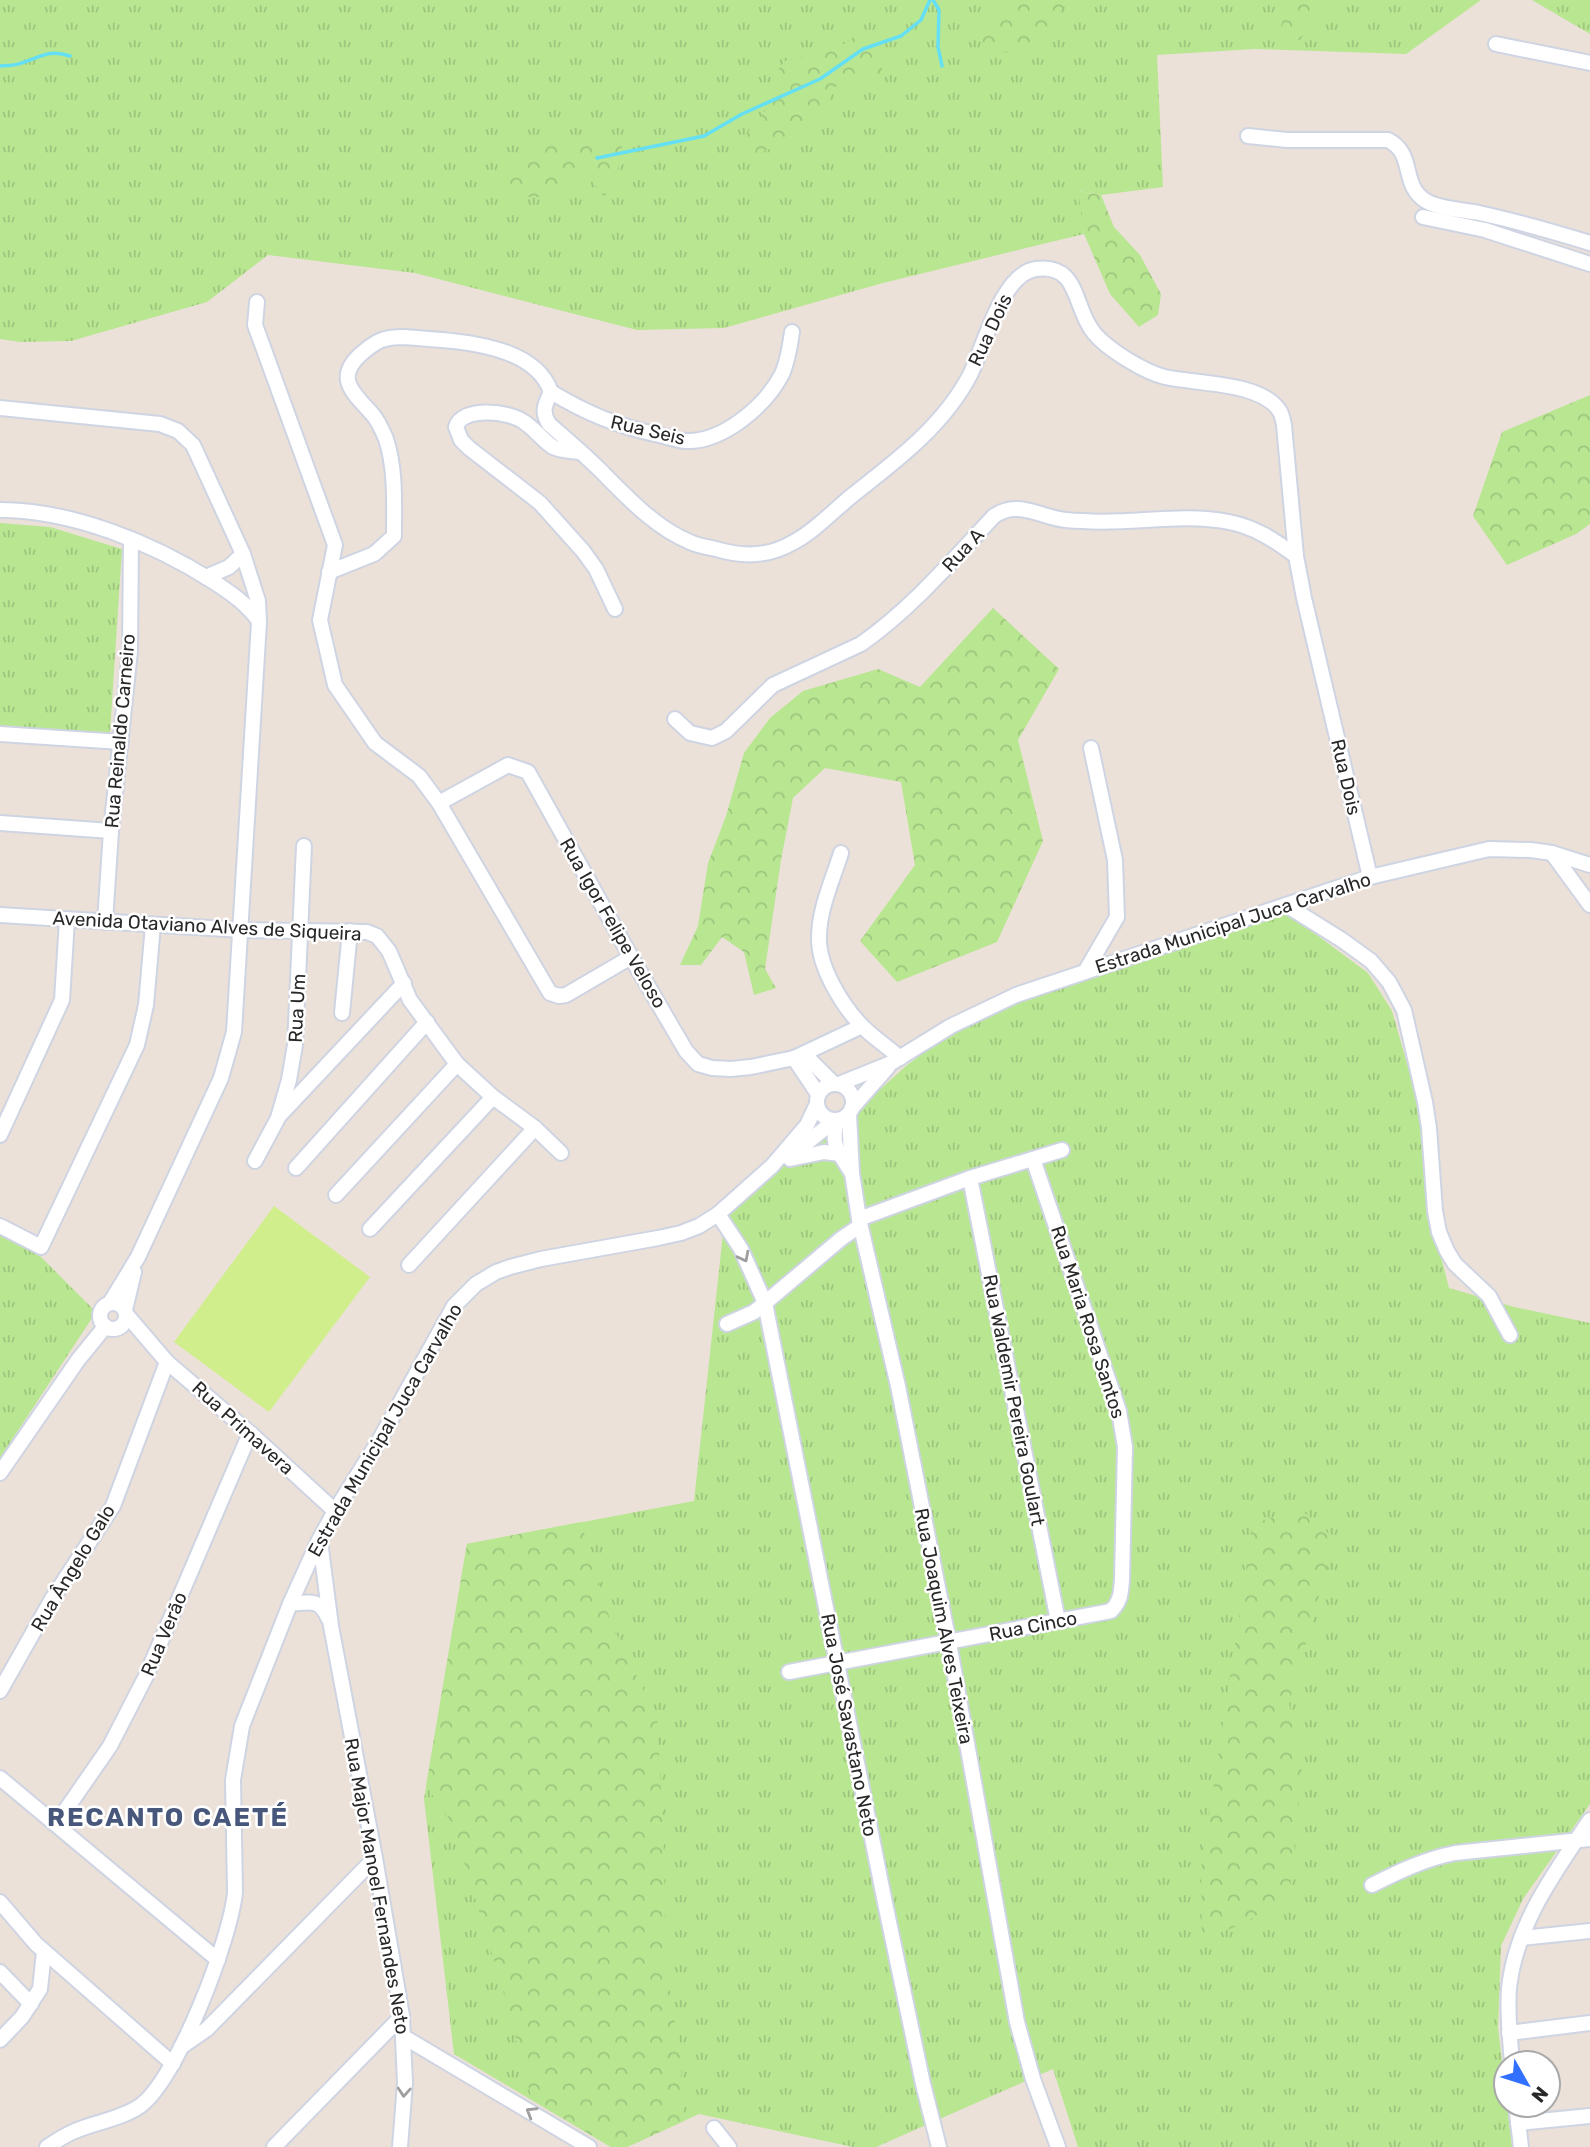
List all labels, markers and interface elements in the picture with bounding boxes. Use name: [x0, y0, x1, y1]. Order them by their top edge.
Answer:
street label: Rua Dois: [963, 290, 1017, 370]
street label: Rua Seis: [608, 410, 688, 450]
street label: Rua A: [937, 523, 989, 577]
street label: Rua Reinaldo Carneiro: [100, 633, 140, 829]
street label: Rua Dois: [1326, 737, 1366, 817]
street label: Rua Igor Felipe Veloso: [555, 834, 671, 1012]
street label: Estrada Municipal Juca Carvalho: [1092, 867, 1374, 979]
street label: Avenida Otaviano Alves de Siqueira: [52, 906, 362, 946]
street label: Rua Um: [284, 973, 310, 1043]
street label: Rua Maria Rosa Santos: [1046, 1223, 1130, 1421]
one-way arrow: [736, 1250, 750, 1262]
street label: Rua Waldemir Pereira Goulart: [978, 1272, 1050, 1528]
street label: Estrada Municipal Juca Carvalho: [303, 1299, 467, 1561]
street label: Rua Primavera: [188, 1376, 298, 1480]
street label: Rua Ângelo Galo: [26, 1500, 120, 1636]
street label: Rua Joaquim Alves Teixeira: [910, 1506, 978, 1746]
street label: Rua Verão: [136, 1589, 192, 1679]
street label: Rua Cinco: [987, 1606, 1079, 1646]
street label: Rua José Savastano Neto: [816, 1612, 882, 1838]
street label: Rua Major Manoel Fernandes Neto: [340, 1736, 414, 2036]
district label: RECANTO CAETÉ: [47, 1802, 289, 1833]
north arrow: [1492, 2049, 1562, 2119]
text: N: [1527, 2082, 1553, 2107]
one-way arrow: [397, 2087, 412, 2098]
one-way arrow: [525, 2107, 538, 2120]

